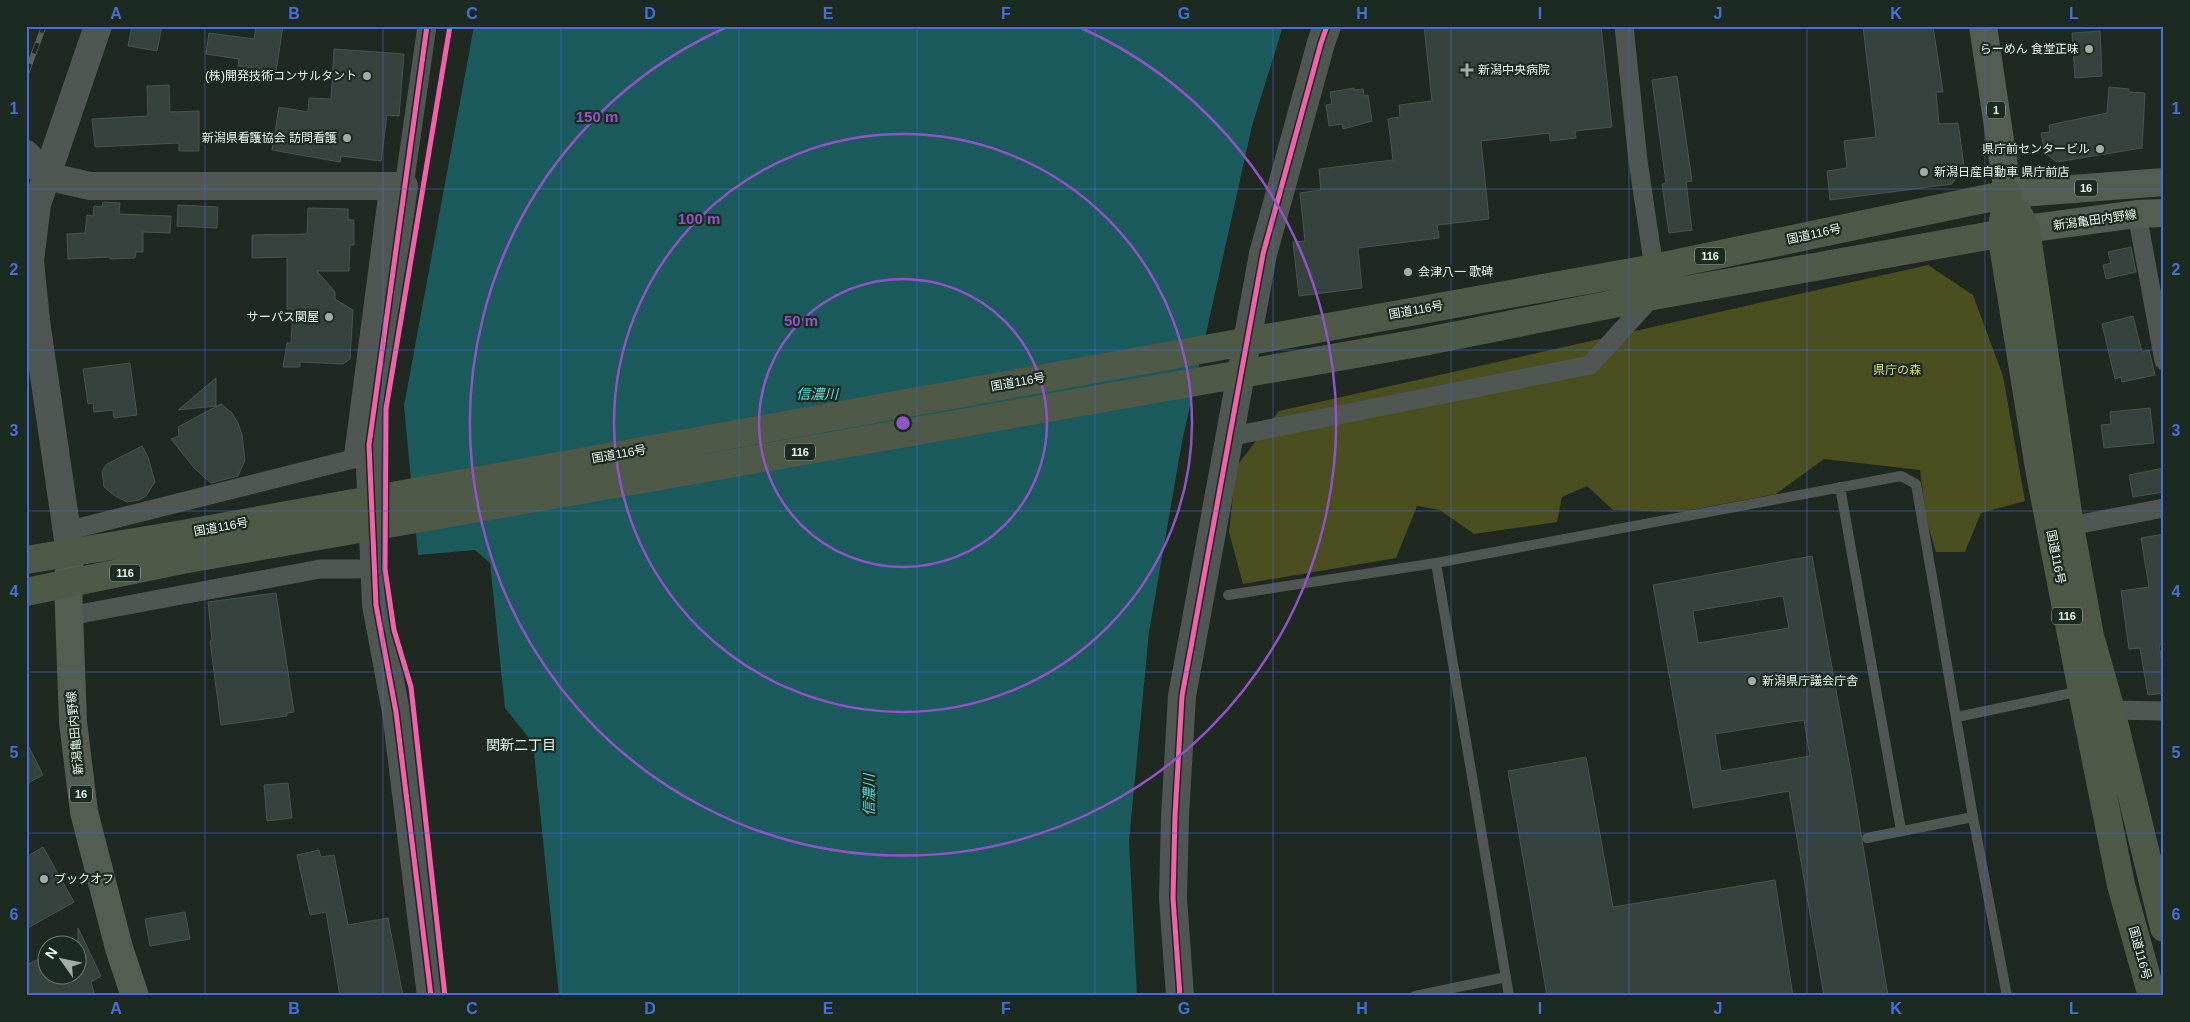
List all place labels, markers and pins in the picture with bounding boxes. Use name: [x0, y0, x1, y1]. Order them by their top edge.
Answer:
place label: らーめん 食堂正味: [1980, 42, 2079, 56]
marker: らーめん 食堂正味: [2083, 43, 2095, 55]
marker: 新潟中央病院: [1460, 63, 1474, 77]
place label: 新潟中央病院: [1478, 63, 1550, 77]
place label: (株)開発技術コンサルタント: [205, 69, 357, 83]
marker: (株)開発技術コンサルタント: [361, 70, 373, 82]
place label: 新潟県看護協会 訪問看護: [202, 131, 337, 145]
marker: 新潟県看護協会 訪問看護: [341, 132, 353, 144]
place label: 県庁前センタービル: [1982, 142, 2090, 156]
marker: 県庁前センタービル: [2094, 143, 2106, 155]
place label: 新潟日産自動車 県庁前店: [1934, 165, 2069, 179]
marker: 新潟日産自動車 県庁前店: [1918, 166, 1930, 178]
place label: 会津八一 歌碑: [1418, 265, 1493, 279]
marker: 会津八一 歌碑: [1402, 266, 1414, 278]
place label: サーパス関屋: [247, 310, 319, 324]
marker: サーパス関屋: [323, 311, 335, 323]
centre of rings: [894, 414, 912, 432]
place label: 新潟県庁議会庁舎: [1762, 674, 1858, 688]
marker: 新潟県庁議会庁舎: [1746, 675, 1758, 687]
place label: ブックオフ: [54, 872, 114, 886]
marker: ブックオフ: [38, 873, 50, 885]

